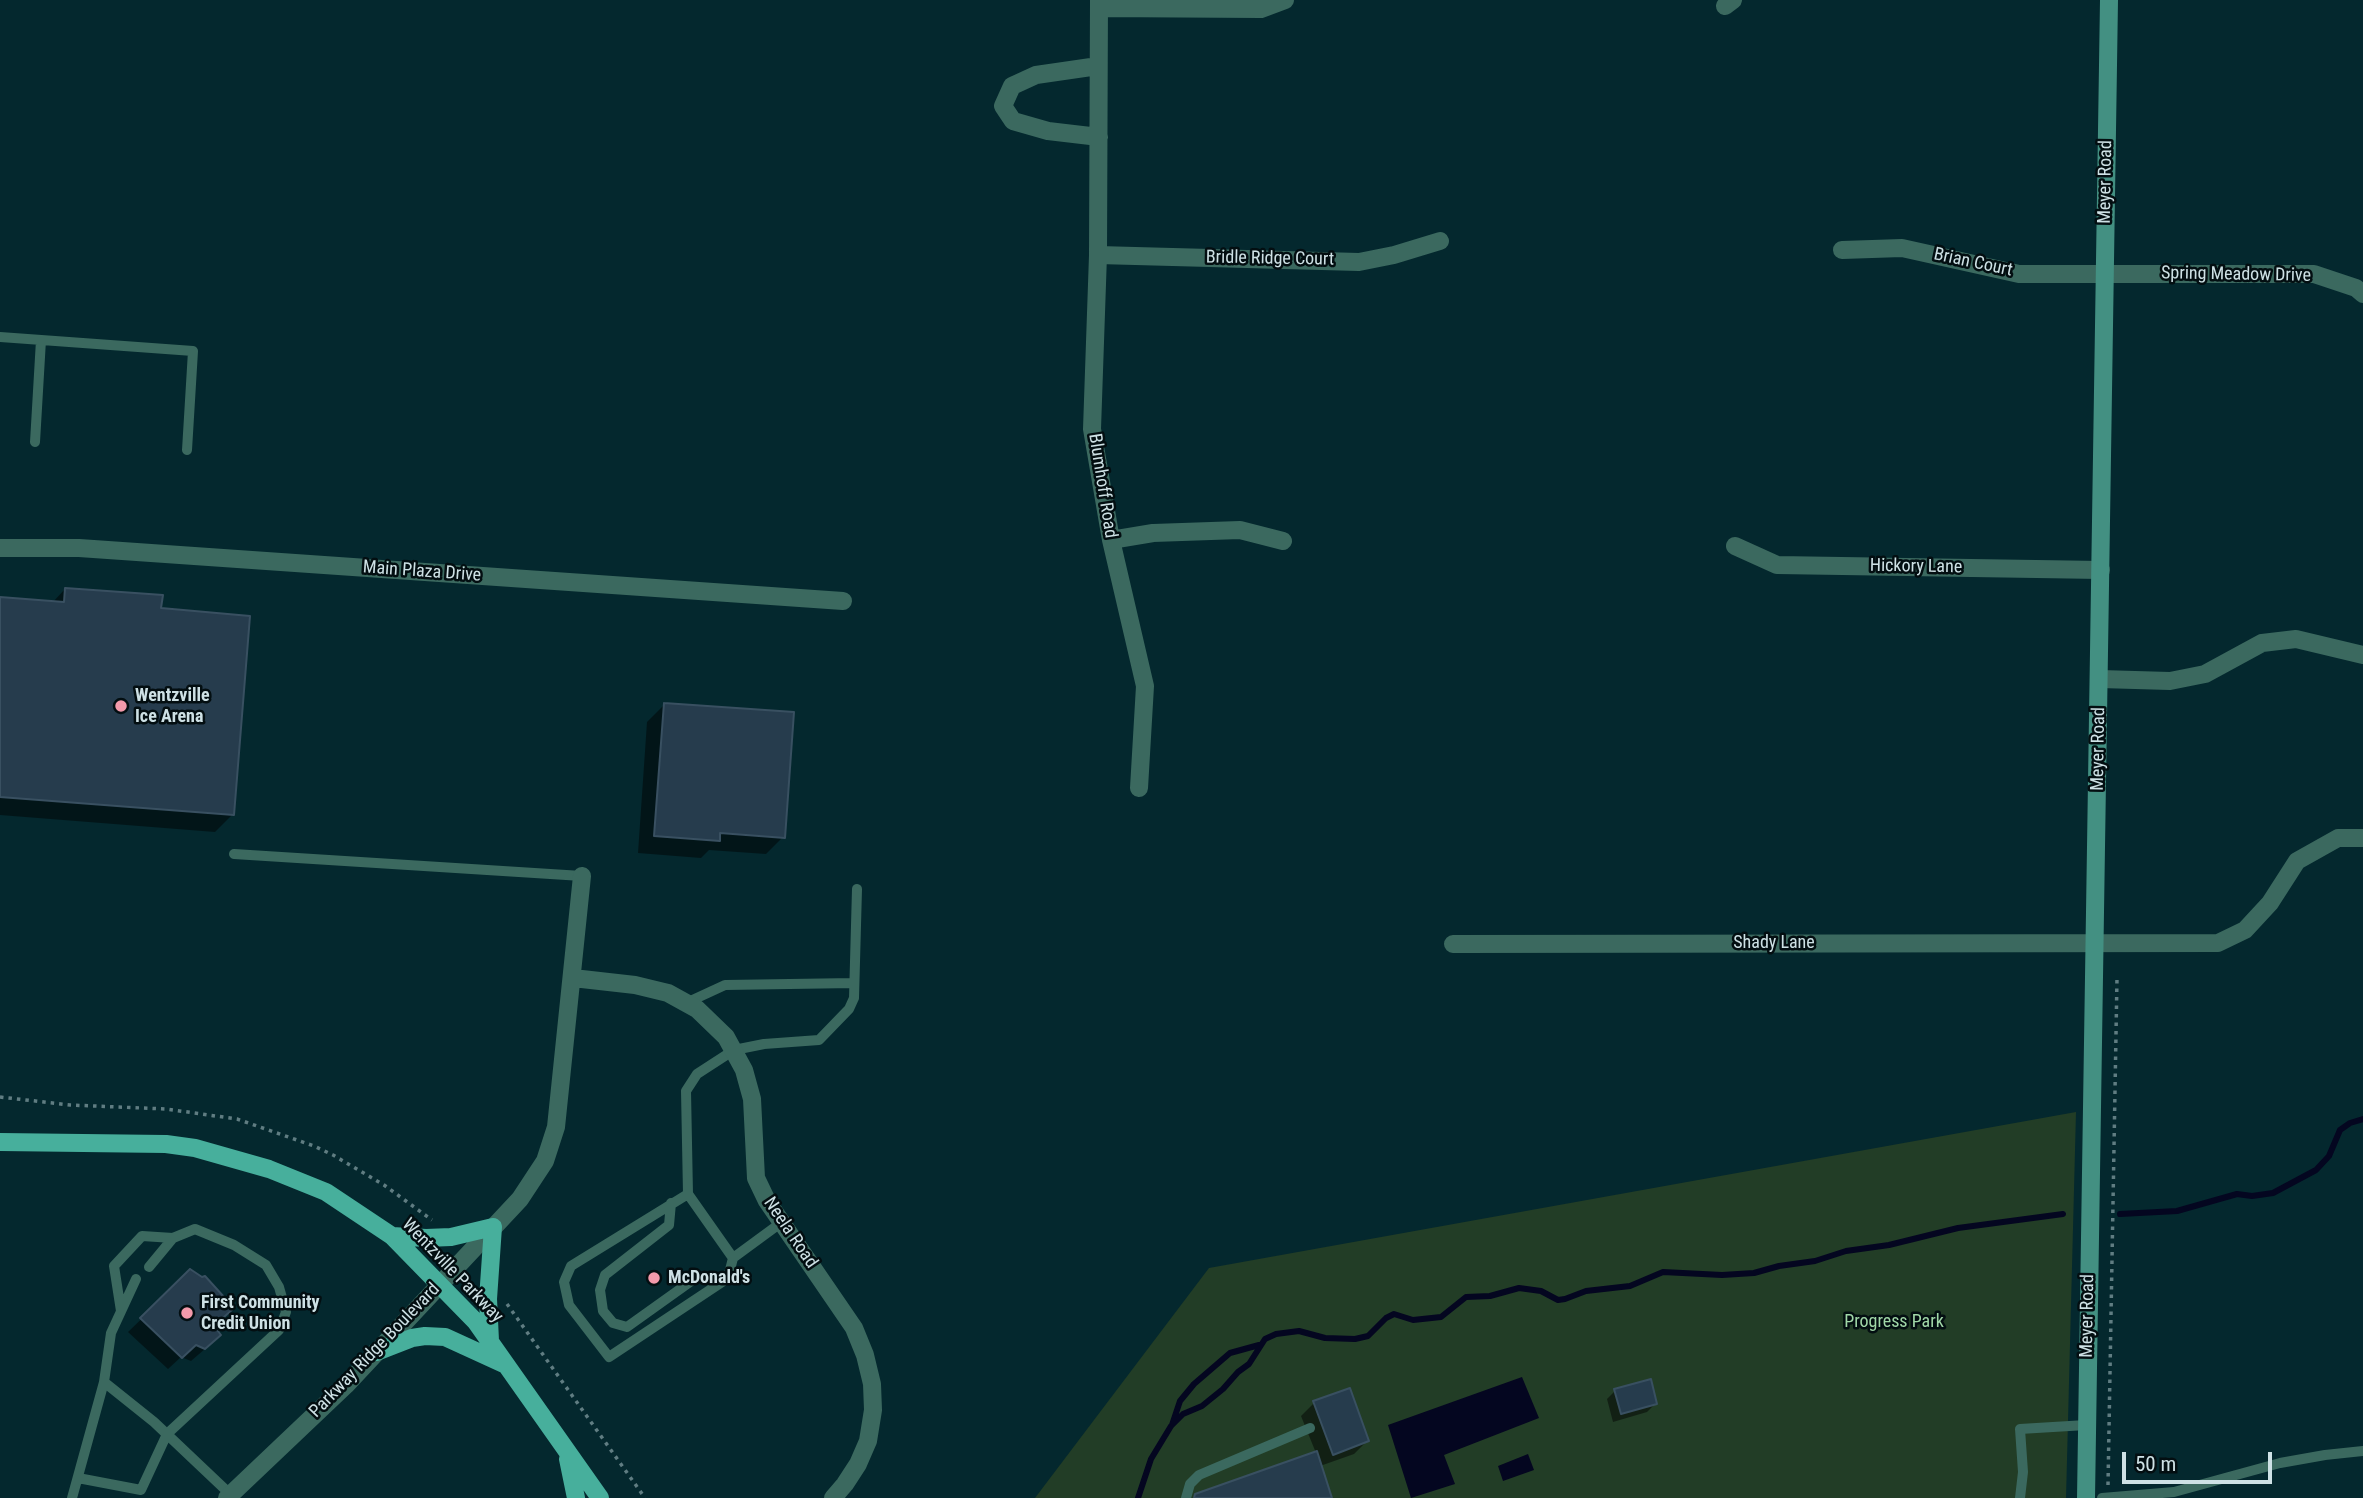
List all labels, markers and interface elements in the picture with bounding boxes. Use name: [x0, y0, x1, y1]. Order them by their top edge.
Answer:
street label: Meyer Road: [2094, 140, 2118, 224]
street label: Brian Court: [1932, 244, 2014, 282]
street label: Bridle Ridge Court: [1206, 247, 1334, 271]
street label: Spring Meadow Drive: [2161, 263, 2311, 287]
street label: Blumhoff Road: [1083, 432, 1121, 540]
street label: Hickory Lane: [1870, 555, 1962, 579]
street label: Main Plaza Drive: [362, 557, 482, 587]
place label: Wentzville Ice Arena: [135, 685, 210, 728]
marker: Wentzville Ice Arena: [113, 698, 129, 714]
street label: Meyer Road: [2087, 707, 2111, 791]
street label: Shady Lane: [1733, 932, 1815, 954]
street label: Neela Road: [758, 1193, 822, 1273]
street label: Wentzville Parkway: [397, 1214, 507, 1328]
place label: McDonald's: [668, 1267, 750, 1289]
marker: McDonald's: [646, 1270, 662, 1286]
street label: Meyer Road: [2076, 1274, 2100, 1358]
street label: Parkway Ridge Boulevard: [305, 1279, 445, 1423]
place label: First Community Credit Union: [201, 1292, 320, 1334]
marker: First Community Credit Union: [179, 1305, 195, 1321]
park label: Progress Park: [1844, 1311, 1944, 1333]
scale bar: [2125, 1438, 2276, 1482]
text: 50 m: [2135, 1452, 2176, 1476]

